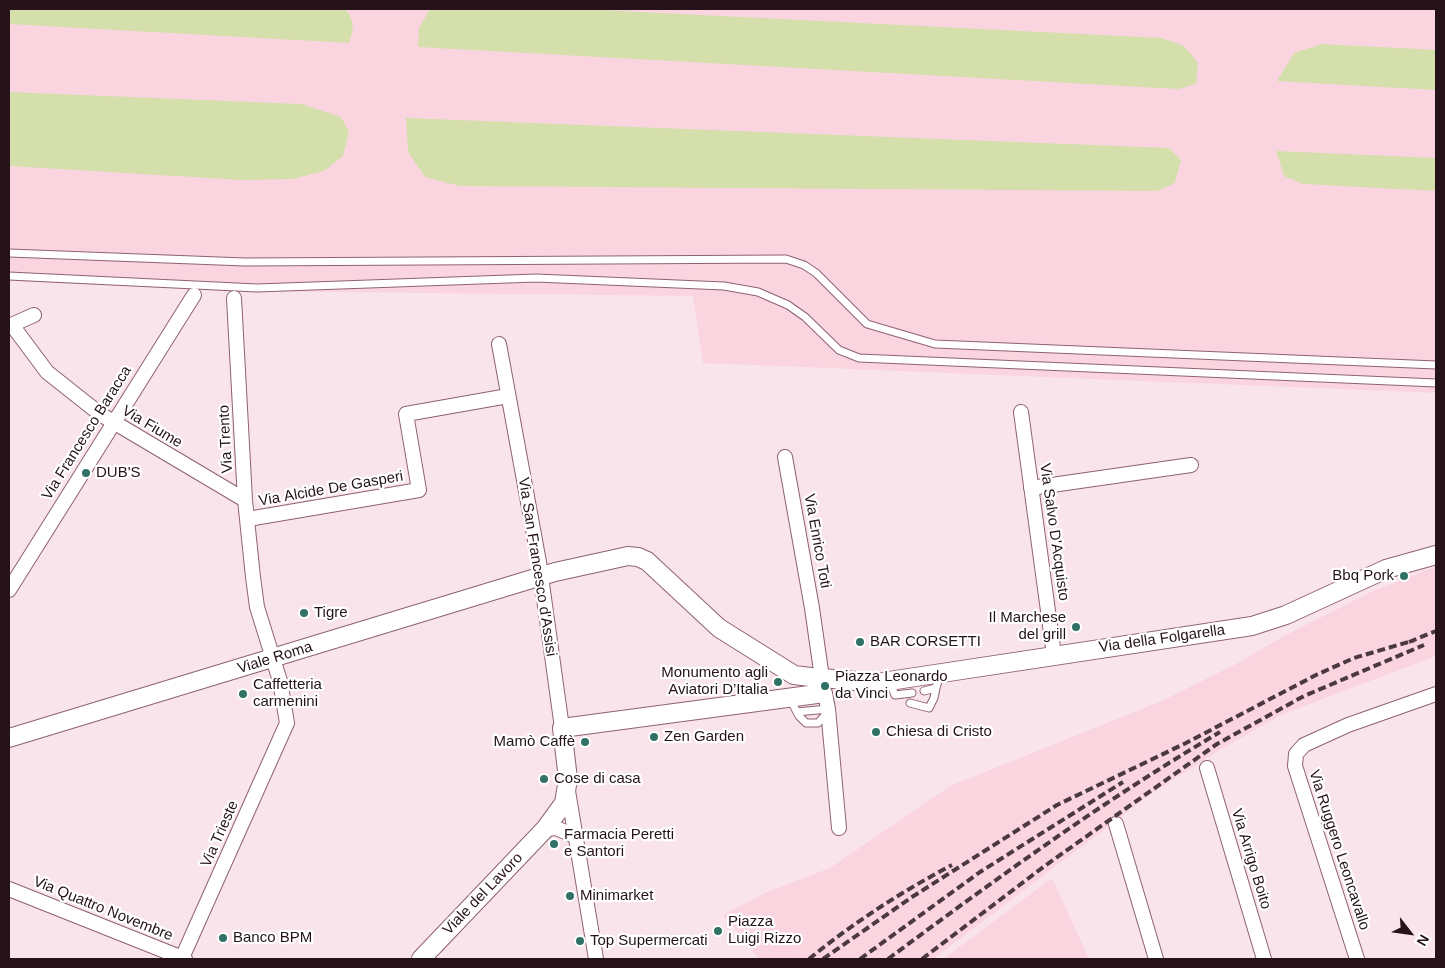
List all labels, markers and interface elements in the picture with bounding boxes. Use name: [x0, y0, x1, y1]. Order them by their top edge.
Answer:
street label: Via Francesco Baracca: [38, 363, 136, 503]
street label: Via Fiume: [119, 402, 185, 452]
street label: Via Trento: [215, 404, 237, 474]
street label: Via Salvo D'Acquisto: [1035, 462, 1073, 602]
place label: DUB'S: [96, 464, 141, 482]
marker: DUB'S: [80, 467, 92, 479]
street label: Via Alcide De Gasperi: [257, 467, 405, 511]
street label: Via San Francesco d'Assisi: [514, 476, 560, 658]
street label: Via Enrico Toti: [800, 492, 834, 590]
place label: Bbq Pork: [1332, 567, 1394, 585]
marker: Bbq Pork: [1398, 570, 1410, 582]
place label: Tigre: [314, 604, 348, 622]
marker: Tigre: [298, 607, 310, 619]
place label: Il Marchese del grill: [988, 609, 1066, 644]
marker: Il Marchese del grill: [1070, 621, 1082, 633]
street label: Via della Folgarella: [1098, 621, 1226, 657]
place label: BAR CORSETTI: [870, 633, 981, 651]
marker: BAR CORSETTI: [854, 636, 866, 648]
street label: Viale Roma: [235, 638, 315, 678]
place label: Monumento agli Aviatori D’Italia: [661, 664, 768, 699]
place label: Piazza Leonardo da Vinci: [835, 668, 948, 703]
place label: Caffetteria carmenini: [253, 676, 322, 711]
marker: Monumento agli Aviatori D’Italia: [772, 676, 784, 688]
marker: Piazza Leonardo da Vinci: [819, 680, 831, 692]
marker: Caffetteria carmenini: [237, 688, 249, 700]
place label: Chiesa di Cristo: [886, 723, 992, 741]
marker: Chiesa di Cristo: [870, 726, 882, 738]
place label: Zen Garden: [664, 728, 744, 746]
marker: Zen Garden: [648, 731, 660, 743]
place label: Mamò Caffè: [494, 733, 575, 751]
marker: Mamò Caffè: [579, 736, 591, 748]
street label: Via Ruggero Leoncavallo: [1305, 768, 1373, 932]
place label: Cose di casa: [554, 770, 641, 788]
marker: Cose di casa: [538, 773, 550, 785]
street label: Via Trieste: [197, 798, 243, 870]
street label: Via Arrigo Boito: [1227, 807, 1275, 911]
place label: Farmacia Peretti e Santori: [564, 826, 674, 861]
marker: Farmacia Peretti e Santori: [548, 838, 560, 850]
street label: Viale del Lavoro: [439, 849, 527, 939]
street label: Via Quattro Novembre: [31, 873, 175, 945]
place label: Minimarket: [580, 887, 653, 905]
marker: Minimarket: [564, 890, 576, 902]
north arrow: [1385, 908, 1435, 958]
place label: Piazza Luigi Rizzo: [728, 913, 801, 948]
marker: Piazza Luigi Rizzo: [712, 925, 724, 937]
place label: Banco BPM: [233, 929, 312, 947]
marker: Banco BPM: [217, 932, 229, 944]
place label: Top Supermercati: [590, 932, 708, 950]
text: N: [1414, 932, 1432, 949]
marker: Top Supermercati: [574, 935, 586, 947]

